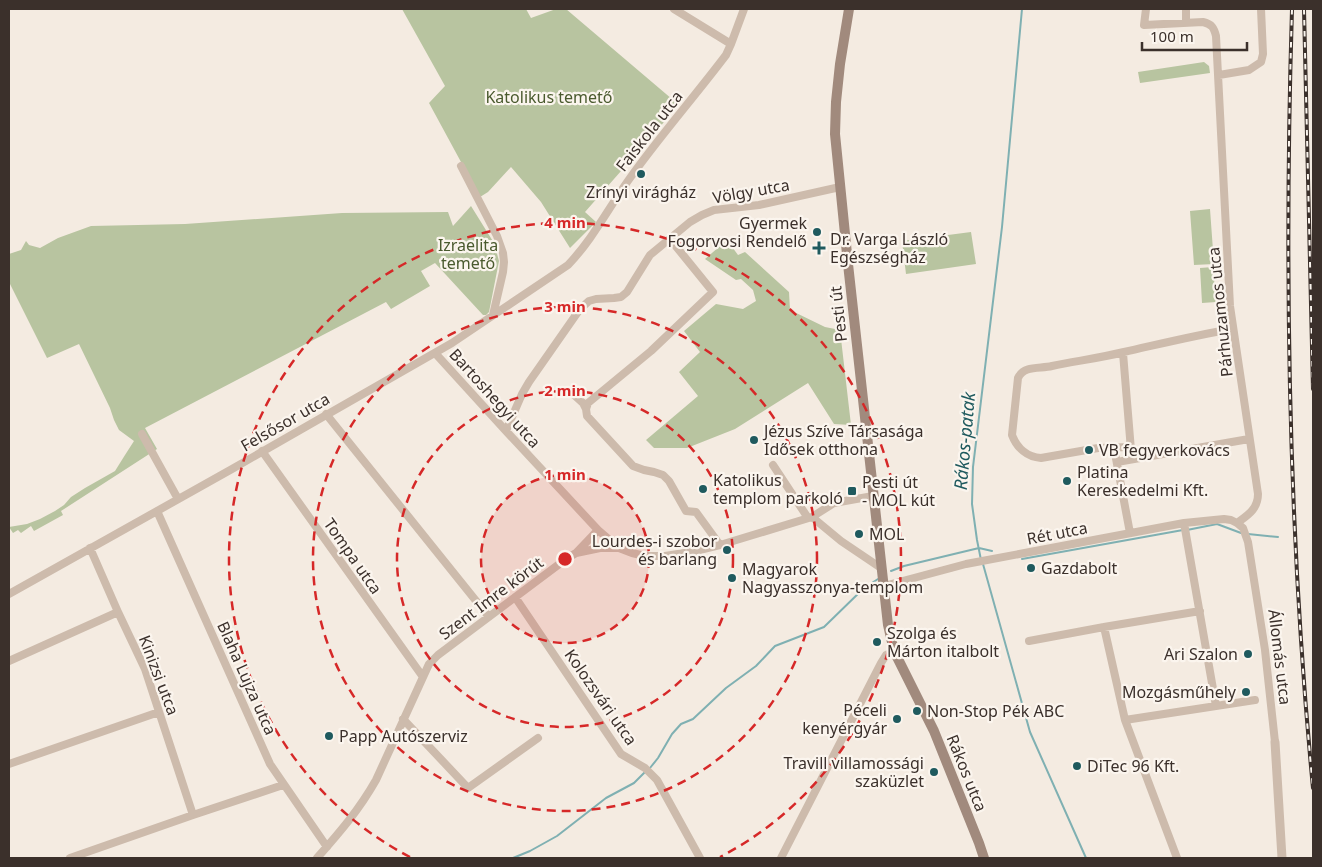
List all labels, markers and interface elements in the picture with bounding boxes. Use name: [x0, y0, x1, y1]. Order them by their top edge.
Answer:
scale bar: [1142, 20, 1247, 52]
text: 100 m: [1150, 26, 1194, 46]
park label: Katolikus temető: [485, 86, 613, 108]
street label: Faiskola utca: [611, 86, 687, 176]
marker: Zrínyi virágház: [635, 168, 647, 180]
street label: Völgy utca: [711, 173, 791, 209]
place label: Zrínyi virágház: [586, 181, 696, 203]
text: 4 min: [544, 212, 586, 232]
place label: Gyermek Fogorvosi Rendelő: [668, 212, 807, 252]
marker: Gyermek Fogorvosi Rendelő: [811, 226, 823, 238]
place label: Dr. Varga László Egészségház: [830, 228, 948, 268]
park label: Izraelita temető: [438, 234, 498, 274]
marker: Dr. Varga László Egészségház: [812, 241, 826, 255]
street label: Párhuzamos utca: [1202, 246, 1238, 378]
street label: Pesti út: [824, 285, 852, 343]
text: 3 min: [544, 296, 586, 316]
street label: Bartoshegyi utca: [444, 344, 546, 452]
text: 2 min: [544, 380, 586, 400]
street label: Felsősor utca: [237, 388, 333, 456]
water label: Rákos-patak: [948, 390, 980, 491]
place label: Jézus Szíve Társasága Idősek otthona: [762, 420, 924, 460]
marker: Jézus Szíve Társasága Idősek otthona: [748, 434, 760, 446]
place label: VB fegyverkovács: [1099, 439, 1230, 461]
marker: VB fegyverkovács: [1083, 444, 1095, 456]
place label: Platina Kereskedelmi Kft.: [1077, 461, 1208, 501]
text: 1 min: [544, 464, 586, 484]
place label: Katolikus templom parkoló: [713, 469, 843, 509]
place label: Pesti út - MOL kút: [862, 471, 935, 511]
marker: Platina Kereskedelmi Kft.: [1061, 475, 1073, 487]
marker: Katolikus templom parkoló: [697, 483, 709, 495]
marker: Pesti út - MOL kút: [846, 485, 858, 497]
street label: Tompa utca: [319, 514, 387, 598]
street label: Rét utca: [1025, 516, 1089, 550]
place label: MOL: [869, 523, 904, 545]
marker: MOL: [853, 528, 865, 540]
place label: Lourdes-i szobor és barlang: [592, 530, 717, 570]
marker: Lourdes-i szobor és barlang: [721, 544, 733, 556]
centre of rings: [556, 550, 574, 568]
street label: Szent Imre körút: [434, 551, 548, 645]
place label: Gazdabolt: [1041, 557, 1118, 579]
place label: Magyarok Nagyasszonya-templom: [742, 558, 923, 598]
marker: Gazdabolt: [1025, 562, 1037, 574]
marker: Magyarok Nagyasszonya-templom: [726, 572, 738, 584]
street label: Állomás utca: [1263, 608, 1297, 706]
street label: Blaha Lujza utca: [212, 618, 282, 738]
place label: Szolga és Márton italbolt: [887, 622, 999, 662]
street label: Kinizsi utca: [134, 632, 184, 718]
marker: Szolga és Márton italbolt: [871, 636, 883, 648]
place label: Ari Szalon: [1164, 643, 1238, 665]
street label: Kolozsvári utca: [560, 645, 642, 749]
marker: Ari Szalon: [1242, 648, 1254, 660]
place label: Mozgásműhely: [1122, 681, 1237, 703]
marker: Mozgásműhely: [1240, 686, 1252, 698]
place label: Péceli kenyérgyár: [802, 699, 887, 739]
place label: Non-Stop Pék ABC: [927, 700, 1064, 722]
marker: Non-Stop Pék ABC: [911, 705, 923, 717]
marker: Péceli kenyérgyár: [891, 713, 903, 725]
place label: Papp Autószerviz: [339, 725, 468, 747]
marker: Papp Autószerviz: [323, 730, 335, 742]
street label: Rákos utca: [942, 731, 992, 815]
place label: Travill villamossági szaküzlet: [784, 752, 924, 792]
place label: DiTec 96 Kft.: [1087, 755, 1179, 777]
marker: DiTec 96 Kft.: [1071, 760, 1083, 772]
marker: Travill villamossági szaküzlet: [928, 766, 940, 778]

